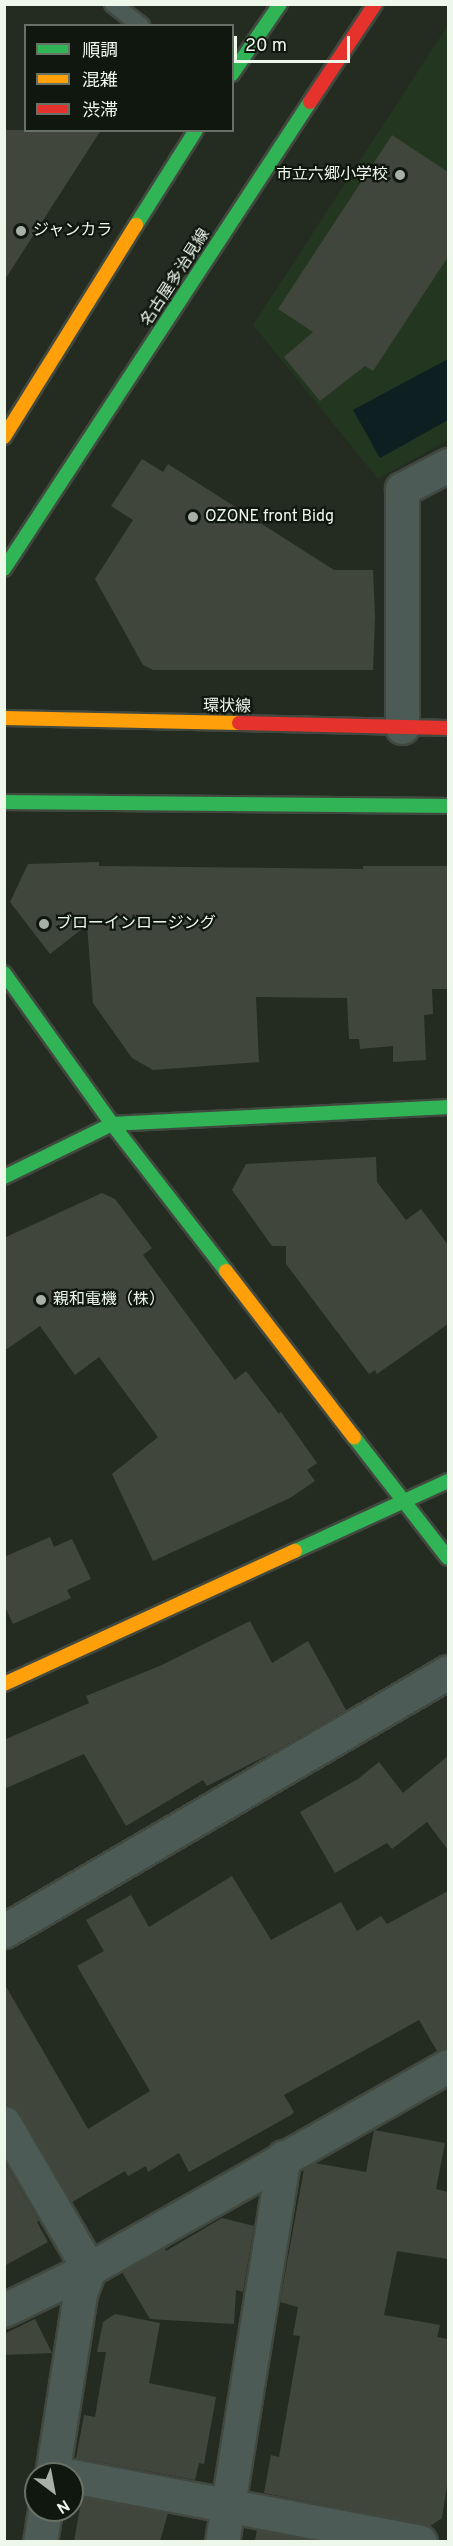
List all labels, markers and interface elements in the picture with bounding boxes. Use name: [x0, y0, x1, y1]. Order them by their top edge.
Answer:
legend: [24, 24, 234, 132]
scale bar: [237, 24, 352, 62]
text: 20 m: [245, 35, 287, 58]
text: 順調: [82, 40, 118, 63]
text: 混雑: [82, 70, 118, 93]
text: 渋滞: [82, 100, 118, 123]
place label: 市立六郷小学校: [276, 165, 388, 185]
marker: 市立六郷小学校: [393, 168, 407, 182]
place label: ジャンカラ: [33, 221, 113, 241]
marker: ジャンカラ: [14, 224, 28, 238]
street label: 名古屋多治見線: [137, 226, 215, 330]
place label: OZONE front Bidg: [205, 507, 334, 527]
marker: OZONE front Bidg: [186, 510, 200, 524]
street label: 環状線: [203, 697, 251, 717]
place label: ブローインロージング: [56, 914, 216, 934]
marker: ブローインロージング: [37, 917, 51, 931]
place label: 親和電機（株）: [53, 1290, 165, 1310]
marker: 親和電機（株）: [34, 1293, 48, 1307]
north arrow: [24, 2462, 84, 2522]
text: N: [52, 2494, 73, 2517]

